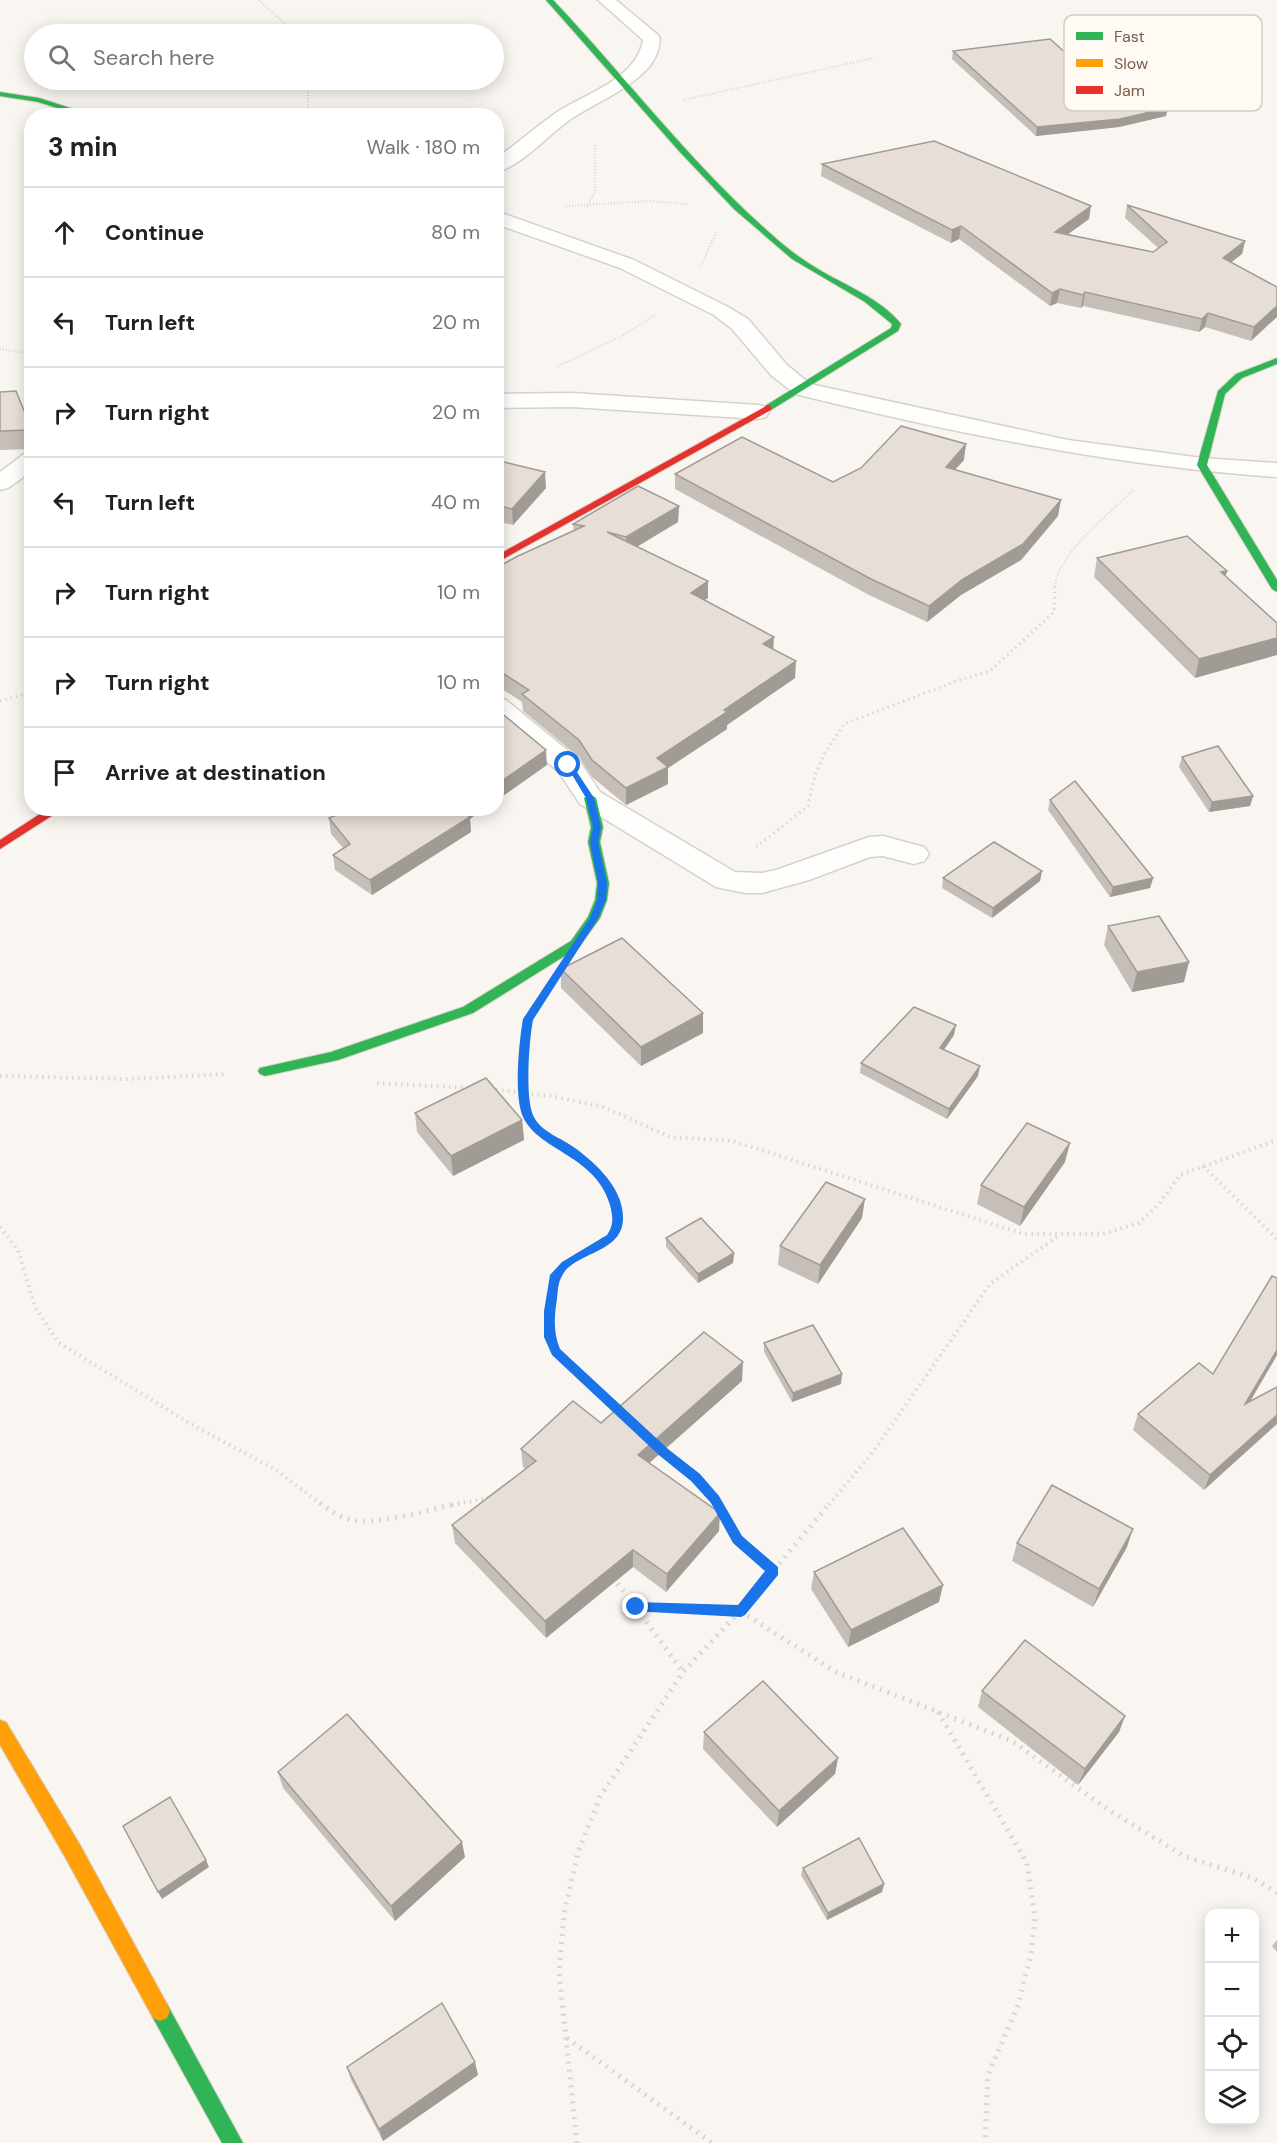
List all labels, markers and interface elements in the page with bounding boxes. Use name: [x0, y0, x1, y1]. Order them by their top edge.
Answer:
legend: [1064, 15, 1262, 111]
search box: [24, 24, 504, 90]
text: Fast: [1114, 26, 1145, 47]
icon: search: [45, 41, 78, 74]
text: Search here: [93, 43, 214, 72]
text: Slow: [1114, 53, 1148, 74]
text: Jam: [1114, 80, 1145, 101]
text: 3 min: [48, 130, 117, 164]
text: Walk · 180 m: [366, 134, 480, 160]
icon: ahead: [48, 216, 81, 249]
text: Continue: [105, 218, 204, 247]
text: 80 m: [431, 219, 480, 245]
icon: left: [48, 306, 81, 339]
text: Turn left: [105, 308, 195, 337]
text: 20 m: [432, 309, 480, 335]
icon: right: [48, 396, 81, 429]
text: Turn right: [105, 398, 210, 427]
text: 20 m: [432, 399, 480, 425]
icon: left: [48, 486, 81, 519]
text: Turn left: [105, 488, 195, 517]
text: 40 m: [431, 489, 480, 515]
icon: right: [48, 576, 81, 609]
text: Turn right: [105, 578, 210, 607]
text: 10 m: [437, 579, 480, 605]
icon: right: [48, 666, 81, 699]
text: Turn right: [105, 668, 210, 697]
text: 10 m: [437, 669, 480, 695]
route start: [554, 751, 580, 777]
icon: arrive: [48, 756, 81, 789]
text: Arrive at destination: [105, 758, 326, 787]
route end: [622, 1593, 648, 1619]
map controls: [1205, 1909, 1259, 2125]
button: +: [1205, 1909, 1259, 1963]
button: −: [1205, 1963, 1259, 2017]
button: locate: [1205, 2017, 1259, 2071]
button: layers: [1205, 2071, 1259, 2125]

